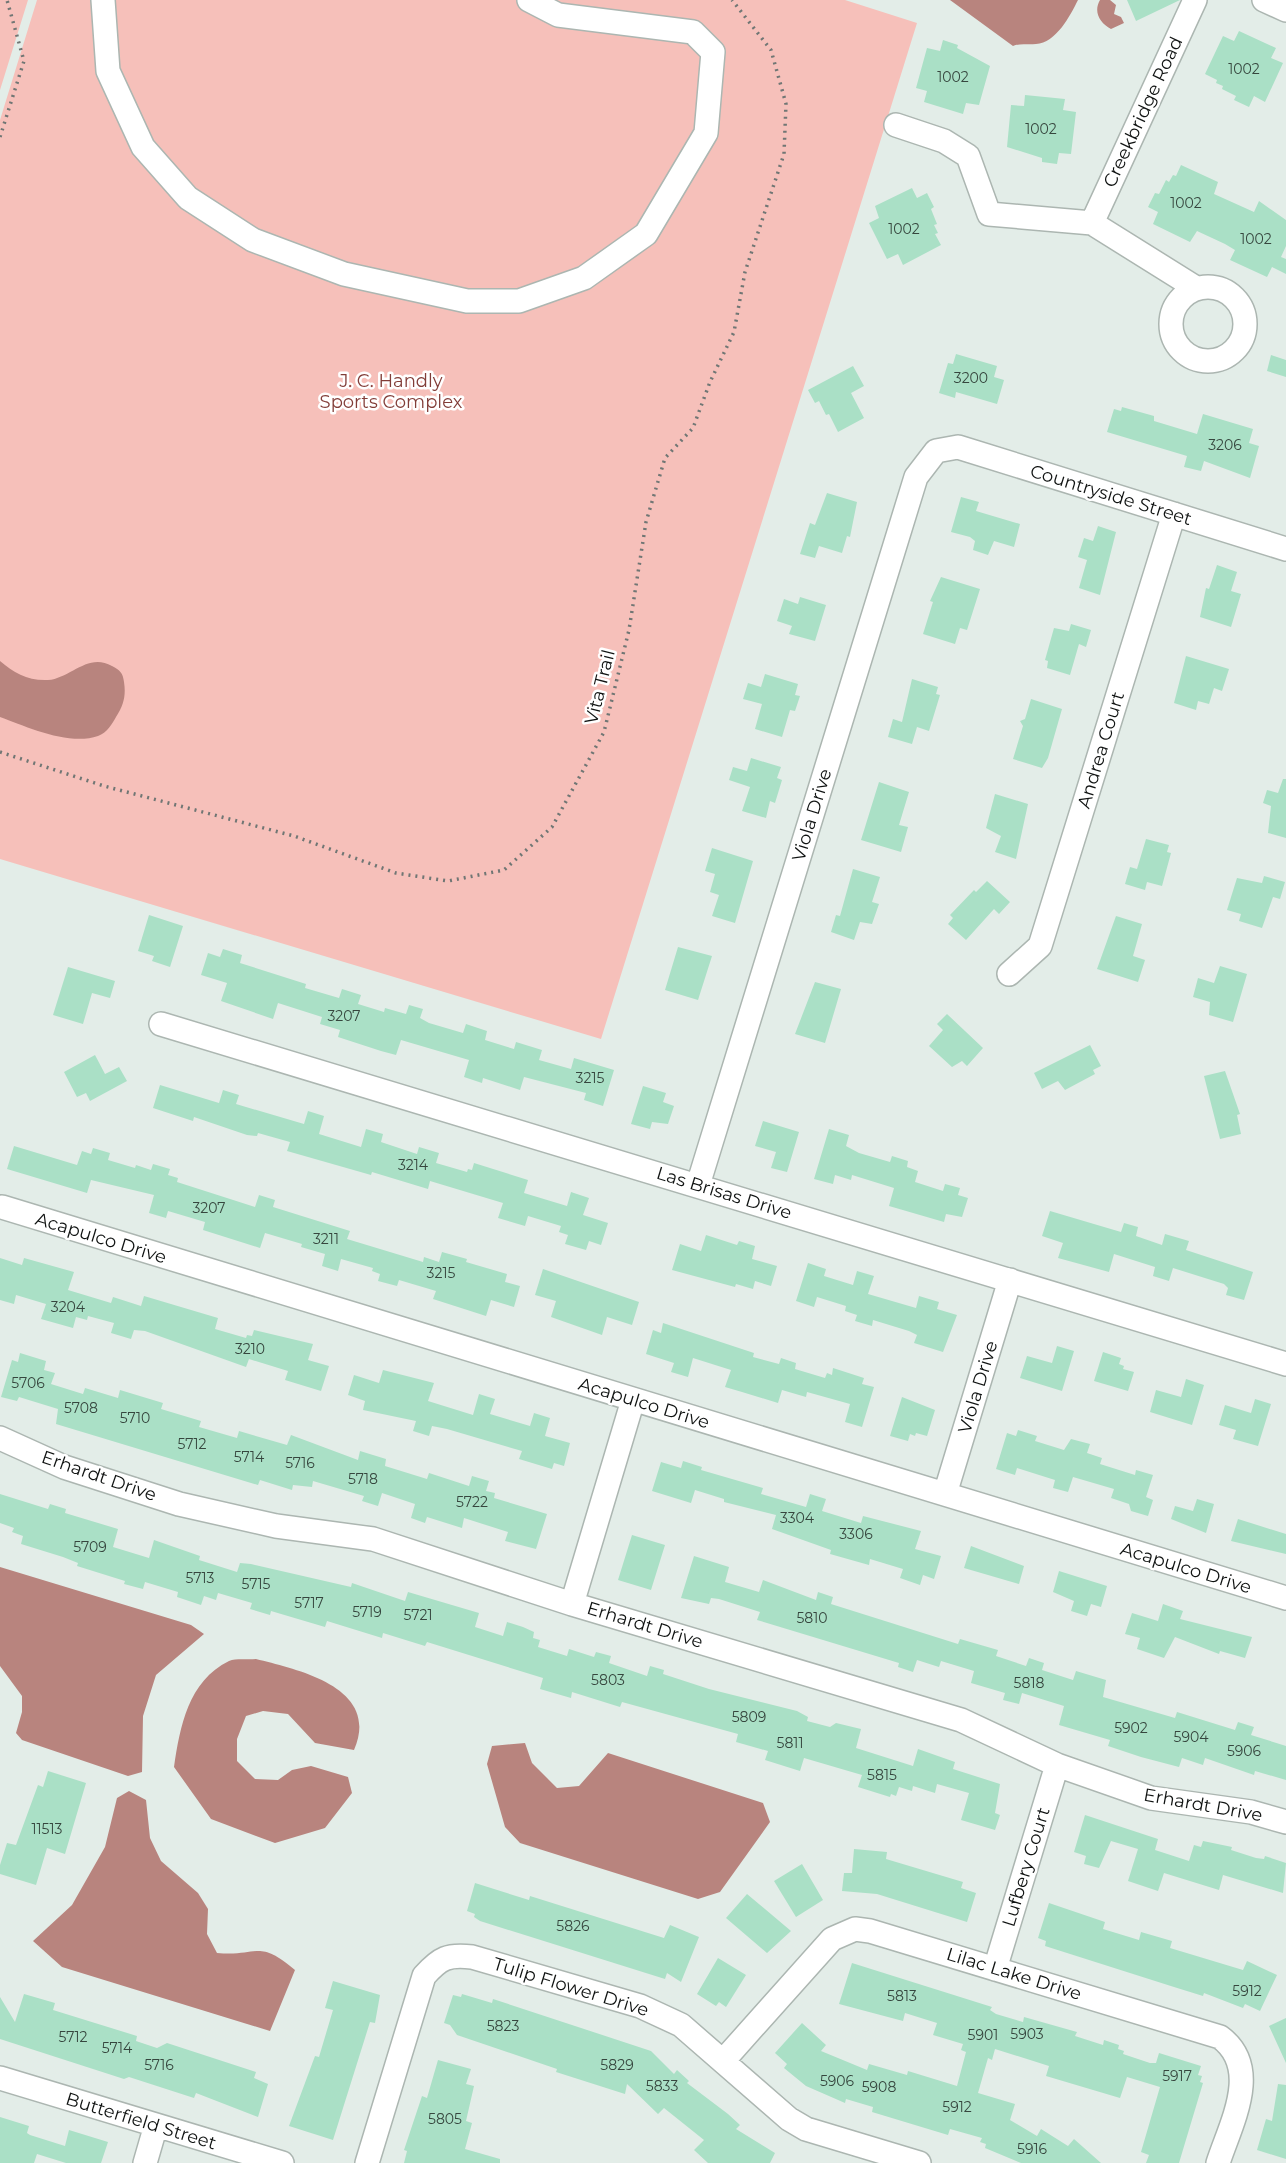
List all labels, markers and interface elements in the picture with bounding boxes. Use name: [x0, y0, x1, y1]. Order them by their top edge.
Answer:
street label: Creekbridge Road: [1098, 33, 1188, 191]
house number: 1002: [1228, 60, 1260, 78]
house number: 1002: [937, 68, 969, 86]
house number: 1002: [1025, 120, 1057, 138]
house number: 1002: [1170, 194, 1202, 212]
house number: 1002: [888, 220, 920, 238]
house number: 1002: [1240, 230, 1272, 248]
house number: 3200: [954, 369, 988, 387]
park label: J. C. Handly Sports Complex: [320, 370, 463, 413]
house number: 3206: [1208, 436, 1242, 454]
street label: Countryside Street: [1028, 460, 1194, 530]
street label: Vita Trail: [580, 647, 620, 727]
street label: Andrea Court: [1073, 689, 1129, 811]
street label: Viola Drive: [787, 766, 837, 864]
house number: 3207: [327, 1007, 361, 1025]
house number: 3215: [576, 1069, 604, 1087]
house number: 3214: [398, 1156, 429, 1174]
street label: Las Brisas Drive: [654, 1162, 794, 1224]
house number: 3207: [192, 1199, 226, 1217]
street label: Acapulco Drive: [33, 1208, 169, 1268]
house number: 3211: [313, 1230, 339, 1248]
house number: 3215: [427, 1264, 455, 1282]
house number: 3204: [51, 1298, 86, 1316]
street label: Viola Drive: [953, 1338, 1003, 1436]
house number: 3210: [235, 1340, 265, 1358]
street label: Acapulco Drive: [576, 1373, 712, 1433]
house number: 5706: [11, 1374, 45, 1392]
house number: 5708: [64, 1399, 98, 1417]
house number: 5710: [120, 1409, 150, 1427]
house number: 5712: [177, 1435, 207, 1453]
street label: Erhardt Drive: [39, 1446, 159, 1506]
house number: 5714: [234, 1448, 265, 1466]
house number: 5716: [285, 1454, 315, 1472]
house number: 5718: [348, 1470, 378, 1488]
house number: 5722: [456, 1493, 488, 1511]
house number: 3304: [780, 1509, 815, 1527]
house number: 3306: [839, 1525, 873, 1543]
house number: 5709: [73, 1538, 107, 1556]
street label: Acapulco Drive: [1118, 1538, 1254, 1598]
house number: 5713: [185, 1569, 215, 1587]
house number: 5715: [241, 1575, 271, 1593]
house number: 5717: [294, 1594, 324, 1612]
street label: Erhardt Drive: [584, 1597, 706, 1653]
house number: 5719: [352, 1603, 382, 1621]
house number: 5721: [404, 1606, 432, 1624]
house number: 5810: [796, 1609, 828, 1627]
house number: 5803: [591, 1671, 625, 1689]
house number: 5818: [1014, 1674, 1044, 1692]
house number: 5809: [732, 1708, 766, 1726]
house number: 5902: [1114, 1719, 1148, 1737]
house number: 5904: [1174, 1728, 1209, 1746]
house number: 5811: [777, 1734, 803, 1752]
house number: 5906: [1227, 1742, 1262, 1760]
house number: 5815: [867, 1766, 897, 1784]
street label: Erhardt Drive: [1142, 1784, 1264, 1826]
street label: Lufbery Court: [997, 1805, 1055, 1929]
house number: 11513: [32, 1820, 63, 1838]
house number: 5826: [556, 1917, 590, 1935]
street label: Lilac Lake Drive: [944, 1943, 1084, 2005]
street label: Tulip Flower Drive: [491, 1953, 652, 2021]
house number: 5912: [1232, 1982, 1262, 2000]
house number: 5813: [887, 1987, 917, 2005]
house number: 5823: [487, 2017, 519, 2035]
house number: 5903: [1010, 2025, 1044, 2043]
house number: 5901: [968, 2026, 998, 2044]
house number: 5712: [58, 2028, 88, 2046]
house number: 5714: [102, 2039, 133, 2057]
house number: 5716: [144, 2056, 174, 2074]
house number: 5829: [600, 2056, 634, 2074]
house number: 5917: [1162, 2067, 1192, 2085]
house number: 5906: [820, 2072, 855, 2090]
house number: 5833: [646, 2077, 678, 2095]
house number: 5908: [862, 2078, 896, 2096]
street label: Butterfield Street: [63, 2088, 219, 2154]
house number: 5912: [942, 2098, 972, 2116]
house number: 5805: [428, 2110, 462, 2128]
house number: 5916: [1017, 2140, 1047, 2158]

